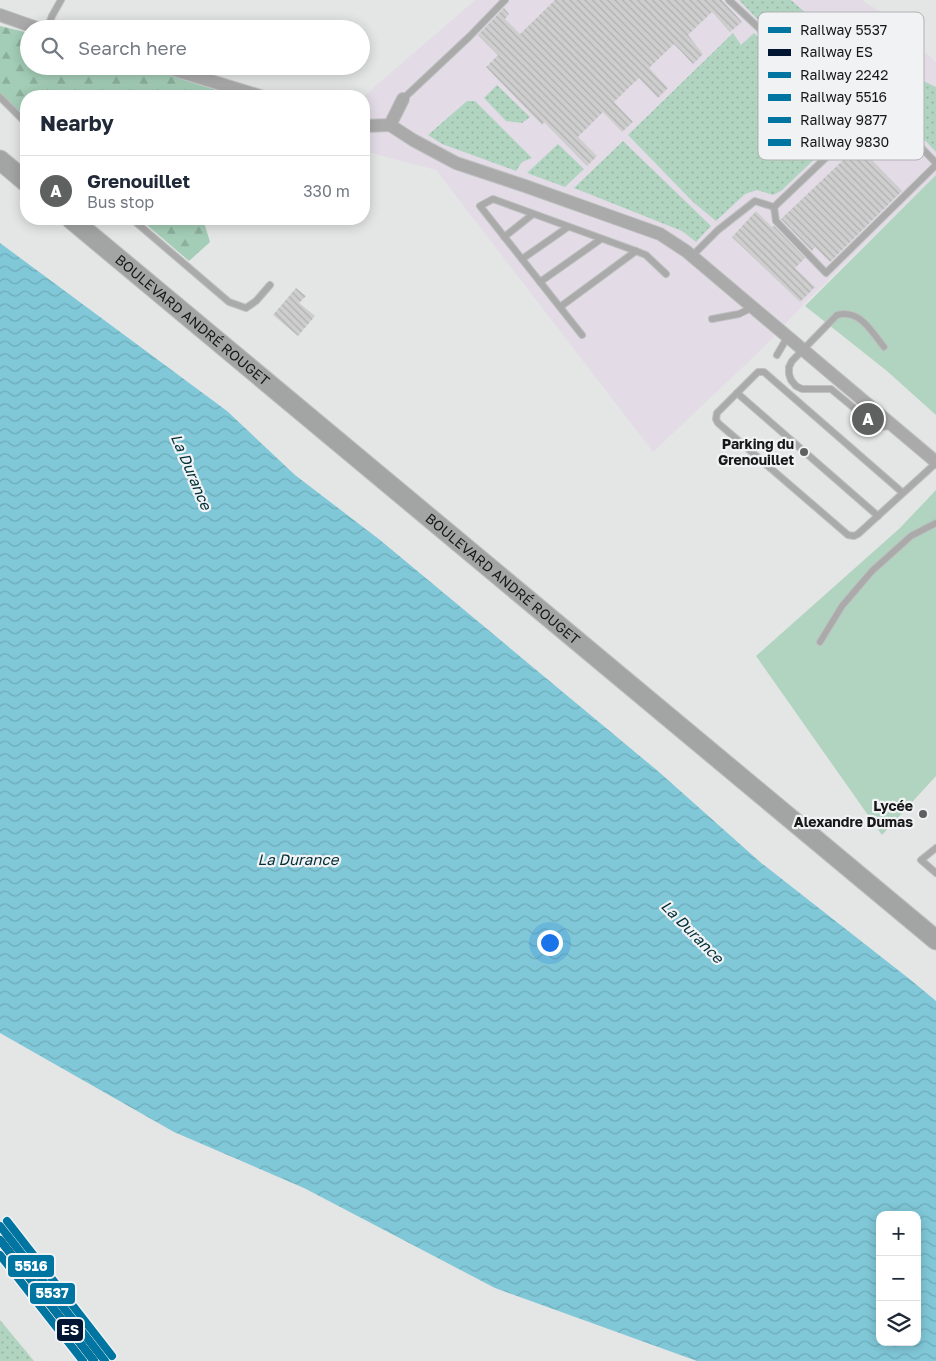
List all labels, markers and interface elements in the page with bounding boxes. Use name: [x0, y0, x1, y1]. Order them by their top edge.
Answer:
legend: [758, 12, 924, 160]
search box: [20, 20, 370, 75]
text: Railway 5537: [800, 21, 887, 38]
icon: search: [38, 34, 66, 62]
text: Search here: [78, 36, 187, 59]
text: Railway ES: [800, 43, 873, 60]
text: Railway 2242: [800, 66, 888, 83]
text: Railway 5516: [800, 88, 887, 105]
text: Nearby: [40, 110, 114, 136]
text: Railway 9877: [800, 111, 887, 128]
text: Railway 9830: [800, 133, 889, 150]
text: Grenouillet: [87, 169, 190, 192]
text: A: [50, 181, 62, 201]
text: 330 m: [303, 181, 350, 201]
text: Bus stop: [87, 192, 154, 212]
street label: BOULEVARD ANDRÉ ROUGET: [112, 251, 274, 389]
pin: A: [852, 400, 884, 438]
water label: La Durance: [168, 431, 216, 513]
place label: Parking du Grenouillet: [718, 435, 794, 468]
marker: Parking du Grenouillet: [798, 446, 810, 458]
street label: BOULEVARD ANDRÉ ROUGET: [422, 509, 584, 648]
place label: Lycée Alexandre Dumas: [794, 797, 913, 830]
marker: Lycée Alexandre Dumas: [917, 808, 929, 820]
water label: La Durance: [258, 850, 340, 868]
water label: La Durance: [658, 896, 729, 967]
your location: [537, 930, 563, 956]
map controls: [876, 1211, 921, 1346]
button: +: [876, 1211, 921, 1256]
line badge: 5516: [7, 1254, 55, 1278]
button: −: [876, 1256, 921, 1301]
text: 5516: [14, 1257, 48, 1274]
line badge: 5537: [29, 1282, 76, 1305]
text: 5537: [35, 1284, 69, 1301]
button: layers: [876, 1301, 921, 1346]
line badge: ES: [56, 1318, 84, 1342]
text: ES: [61, 1321, 79, 1338]

